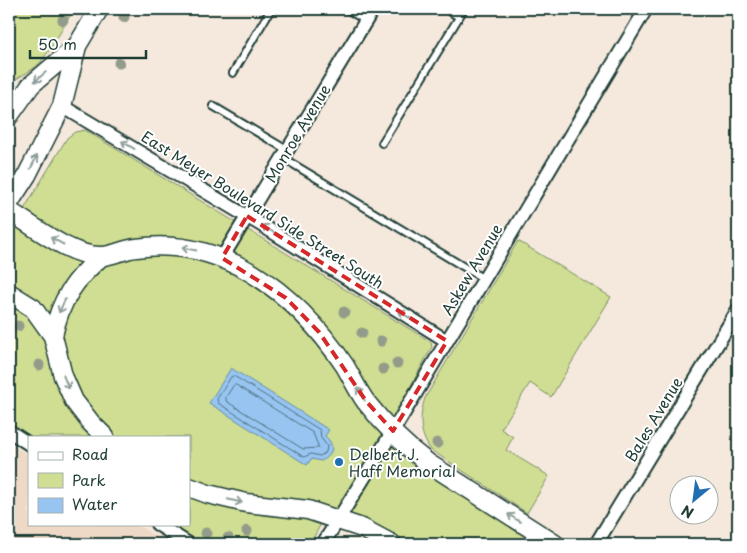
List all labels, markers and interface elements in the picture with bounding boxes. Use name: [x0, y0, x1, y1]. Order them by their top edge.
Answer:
scale bar: [30, 28, 146, 60]
text: 50 m: [38, 32, 77, 55]
one-way arrow: [34, 71, 47, 83]
street label: Monroe Avenue: [258, 79, 336, 187]
street label: East Meyer Boulevard Side Street South: [137, 124, 389, 294]
one-way arrow: [122, 139, 136, 149]
one-way arrow: [29, 154, 39, 169]
street label: Askew Avenue: [435, 219, 507, 319]
one-way arrow: [261, 223, 275, 233]
one-way arrow: [50, 235, 65, 245]
one-way arrow: [181, 243, 197, 253]
one-way arrow: [56, 298, 66, 313]
one-way arrow: [399, 310, 413, 320]
street label: Bales Avenue: [619, 372, 687, 466]
one-way arrow: [62, 374, 71, 390]
one-way arrow: [356, 388, 366, 402]
legend: [28, 436, 190, 526]
text: Road: [72, 442, 108, 465]
place label: Delbert J. Haff Memorial: [349, 442, 456, 482]
marker: Delbert J. Haff Memorial: [333, 456, 345, 468]
text: Park: [72, 468, 106, 491]
north arrow: [670, 476, 720, 526]
text: Water: [72, 492, 117, 515]
one-way arrow: [227, 496, 243, 506]
text: N: [678, 500, 697, 524]
one-way arrow: [507, 513, 521, 523]

